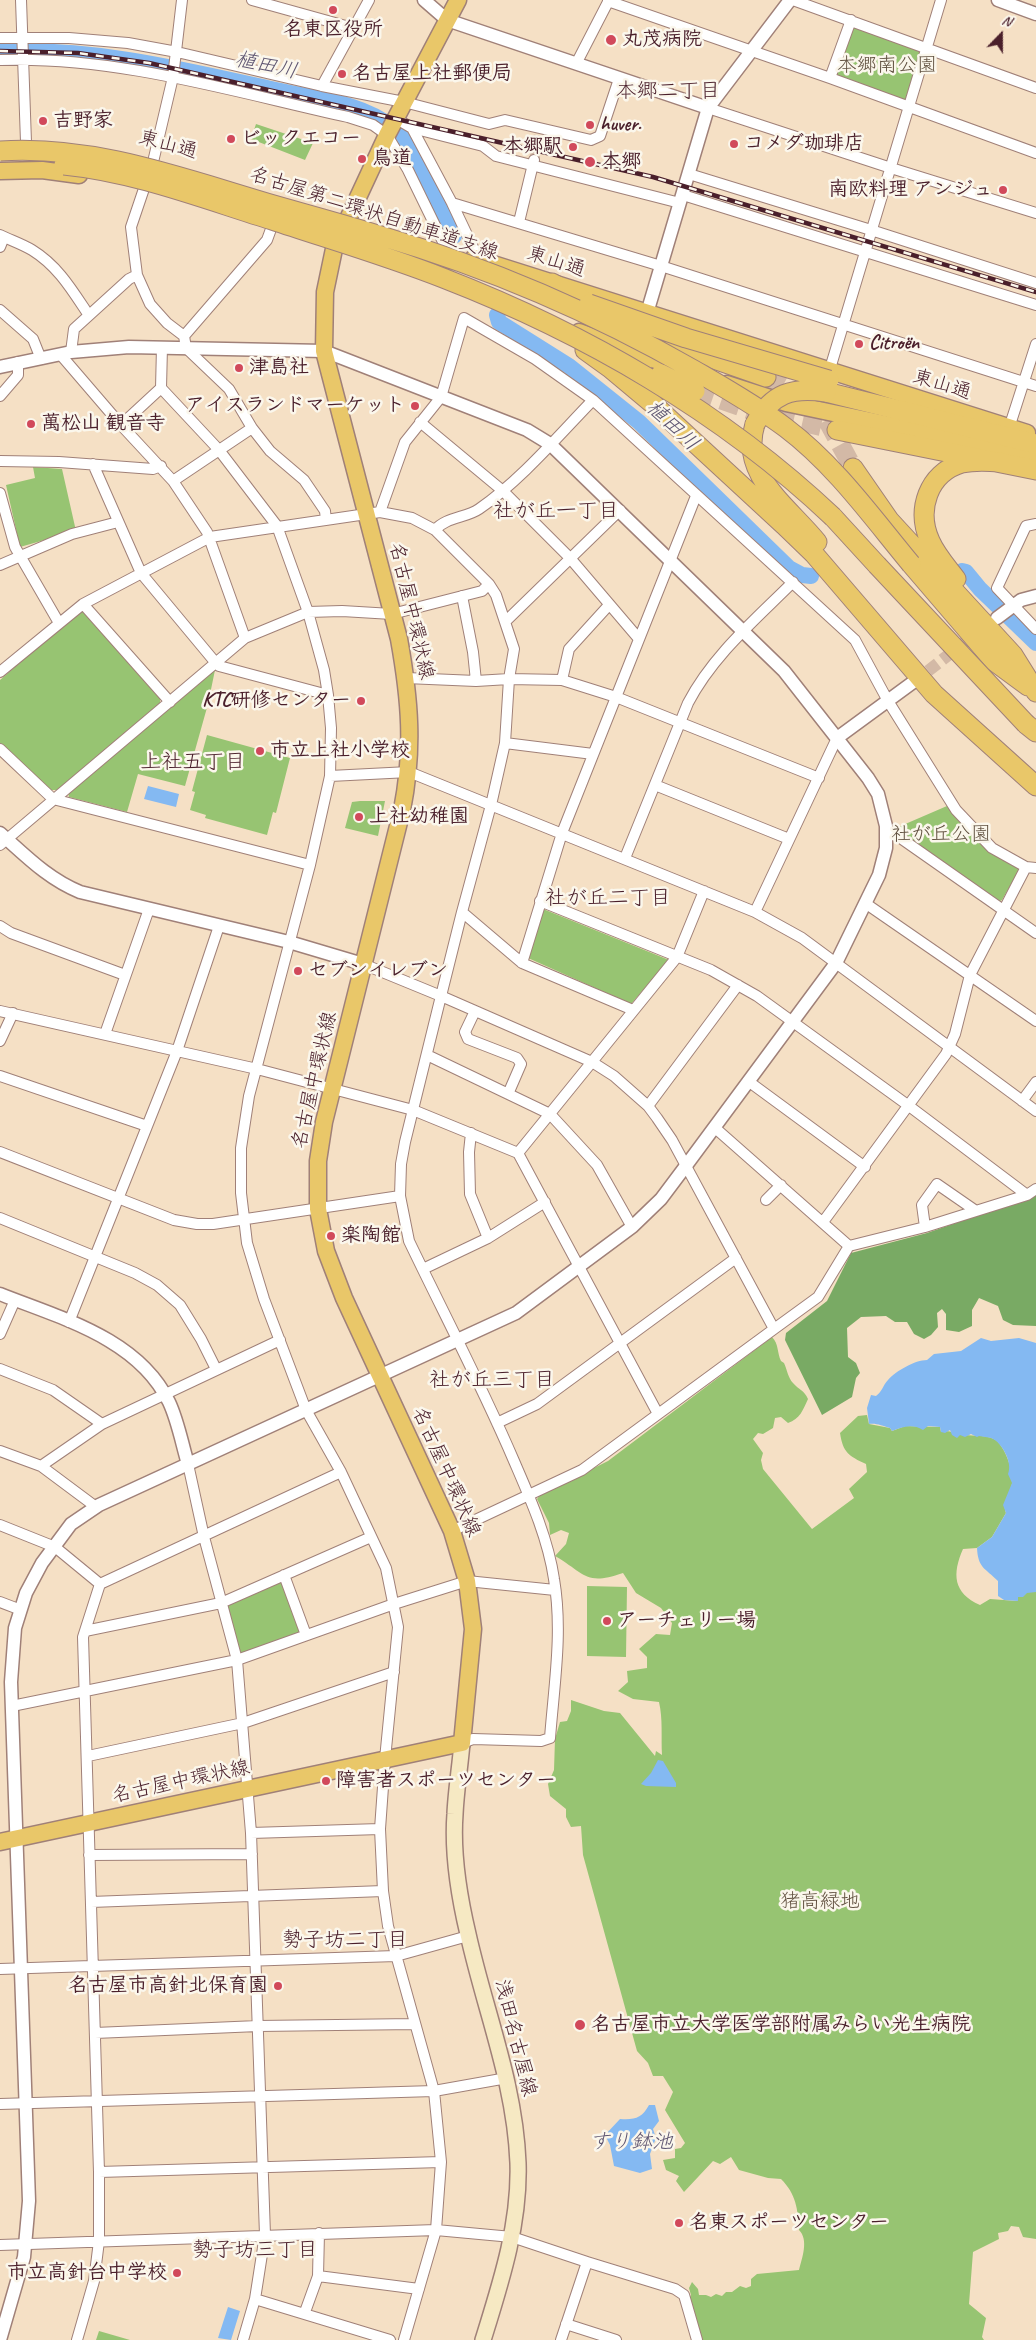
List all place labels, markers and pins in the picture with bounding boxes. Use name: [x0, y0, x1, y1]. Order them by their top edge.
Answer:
marker: 名東区役所: [327, 4, 339, 16]
place label: 名東区役所: [283, 18, 383, 42]
place label: 丸茂病院: [622, 28, 702, 52]
marker: 丸茂病院: [604, 33, 618, 47]
place label: 名古屋上社郵便局: [352, 62, 512, 86]
marker: 名古屋上社郵便局: [336, 68, 348, 80]
place label: 吉野家: [53, 109, 113, 133]
place label: huver.: [600, 113, 641, 137]
marker: 吉野家: [37, 115, 49, 127]
marker: huver.: [584, 119, 596, 131]
place label: ビックエコー: [241, 127, 361, 151]
place label: コメダ珈琲店: [744, 132, 864, 156]
marker: ビックエコー: [225, 133, 237, 145]
place label: 本郷駅: [503, 135, 563, 159]
marker: コメダ珈琲店: [728, 138, 740, 150]
marker: 本郷駅: [567, 141, 579, 153]
place label: 鳥道: [372, 147, 412, 171]
place label: 本郷: [601, 150, 641, 174]
marker: 鳥道: [356, 153, 368, 165]
marker: 本郷: [583, 155, 597, 169]
place label: 南欧料理 アンジュ: [828, 178, 993, 202]
marker: 南欧料理 アンジュ: [997, 184, 1009, 196]
place label: Citroën: [869, 332, 919, 356]
marker: Citroën: [853, 338, 865, 350]
place label: 津島社: [249, 356, 309, 380]
marker: 津島社: [233, 362, 245, 374]
place label: アイスランドマーケット: [185, 394, 405, 418]
marker: アイスランドマーケット: [409, 400, 421, 412]
place label: 萬松山 観音寺: [41, 412, 166, 436]
marker: 萬松山 観音寺: [25, 418, 37, 430]
place label: KTC研修センター: [202, 689, 351, 713]
marker: KTC研修センター: [355, 695, 367, 707]
place label: 市立上社小学校: [270, 739, 410, 763]
marker: 市立上社小学校: [254, 745, 266, 757]
place label: 上社幼稚園: [369, 805, 469, 829]
marker: 上社幼稚園: [353, 811, 365, 823]
place label: セブンイレブン: [308, 959, 448, 983]
marker: セブンイレブン: [292, 965, 304, 977]
place label: 楽陶館: [341, 1224, 401, 1248]
marker: 楽陶館: [325, 1230, 337, 1242]
place label: アーチェリー場: [617, 1609, 756, 1633]
marker: アーチェリー場: [601, 1615, 613, 1627]
place label: 障害者スポーツセンター: [336, 1769, 556, 1793]
marker: 障害者スポーツセンター: [320, 1775, 332, 1787]
place label: 名古屋市高針北保育園: [68, 1974, 268, 1998]
marker: 名古屋市高針北保育園: [272, 1980, 284, 1992]
place label: 名古屋市立大学医学部附属みらい光生病院: [591, 2013, 971, 2037]
marker: 名古屋市立大学医学部附属みらい光生病院: [573, 2018, 587, 2032]
place label: 名東スポーツセンター: [689, 2211, 889, 2235]
marker: 名東スポーツセンター: [673, 2217, 685, 2229]
place label: 市立高針台中学校: [7, 2261, 167, 2285]
marker: 市立高針台中学校: [171, 2267, 183, 2279]

